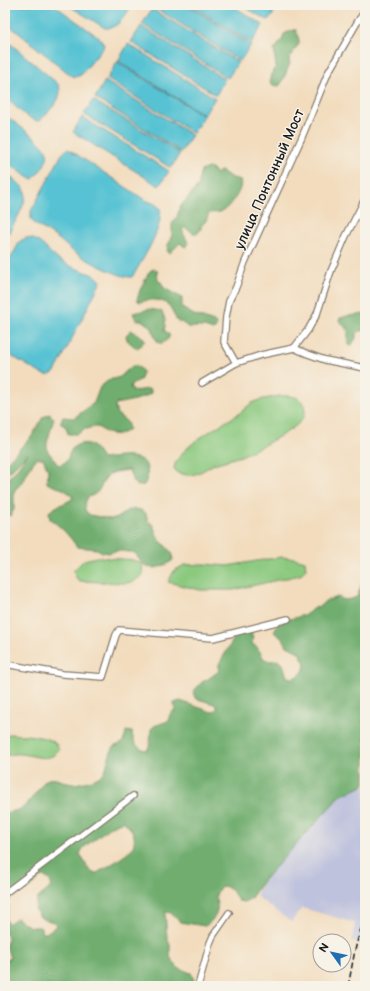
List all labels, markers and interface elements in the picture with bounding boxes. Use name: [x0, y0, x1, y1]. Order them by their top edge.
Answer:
street label: улица Понтонный Мост: [231, 106, 308, 252]
north arrow: [312, 933, 352, 973]
text: N: [316, 941, 332, 955]

